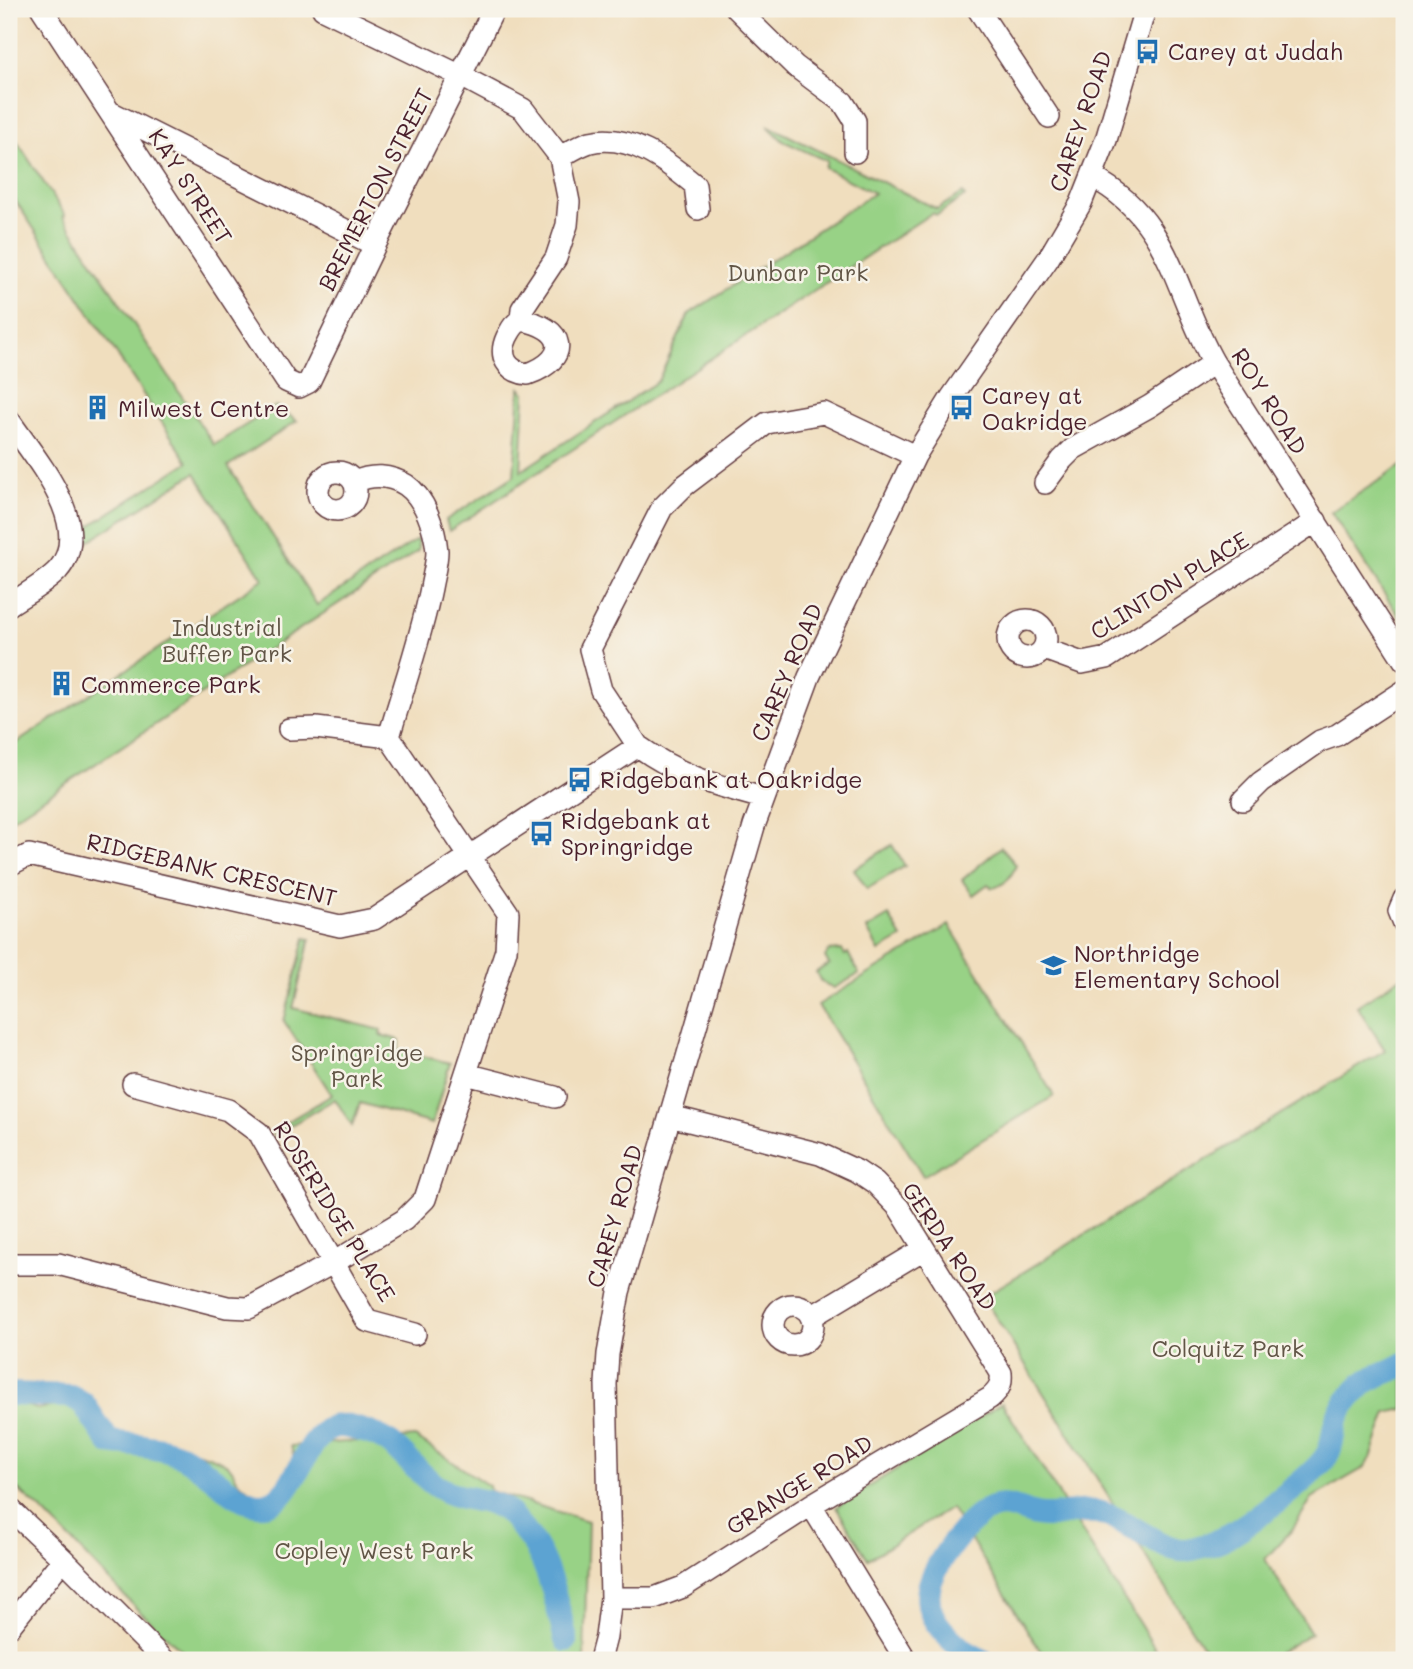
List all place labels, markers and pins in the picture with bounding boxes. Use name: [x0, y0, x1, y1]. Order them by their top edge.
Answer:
place label: Carey at Judah: [1168, 36, 1343, 66]
bus stop icon: Carey at Judah: [1134, 37, 1162, 65]
place label: Carey at Oakridge: [982, 380, 1088, 436]
place label: Milwest Centre: [118, 393, 289, 423]
building icon: Milwest Centre: [84, 394, 112, 422]
bus stop icon: Carey at Oakridge: [948, 394, 976, 422]
place label: Commerce Park: [81, 669, 261, 699]
building icon: Commerce Park: [47, 670, 75, 698]
place label: Ridgebank at Oakridge: [600, 764, 863, 794]
bus stop icon: Ridgebank at Oakridge: [566, 765, 594, 793]
place label: Ridgebank at Springridge: [561, 805, 711, 861]
bus stop icon: Ridgebank at Springridge: [527, 819, 555, 847]
place label: Northridge Elementary School: [1074, 938, 1280, 994]
school or university icon: Northridge Elementary School: [1040, 952, 1068, 980]

